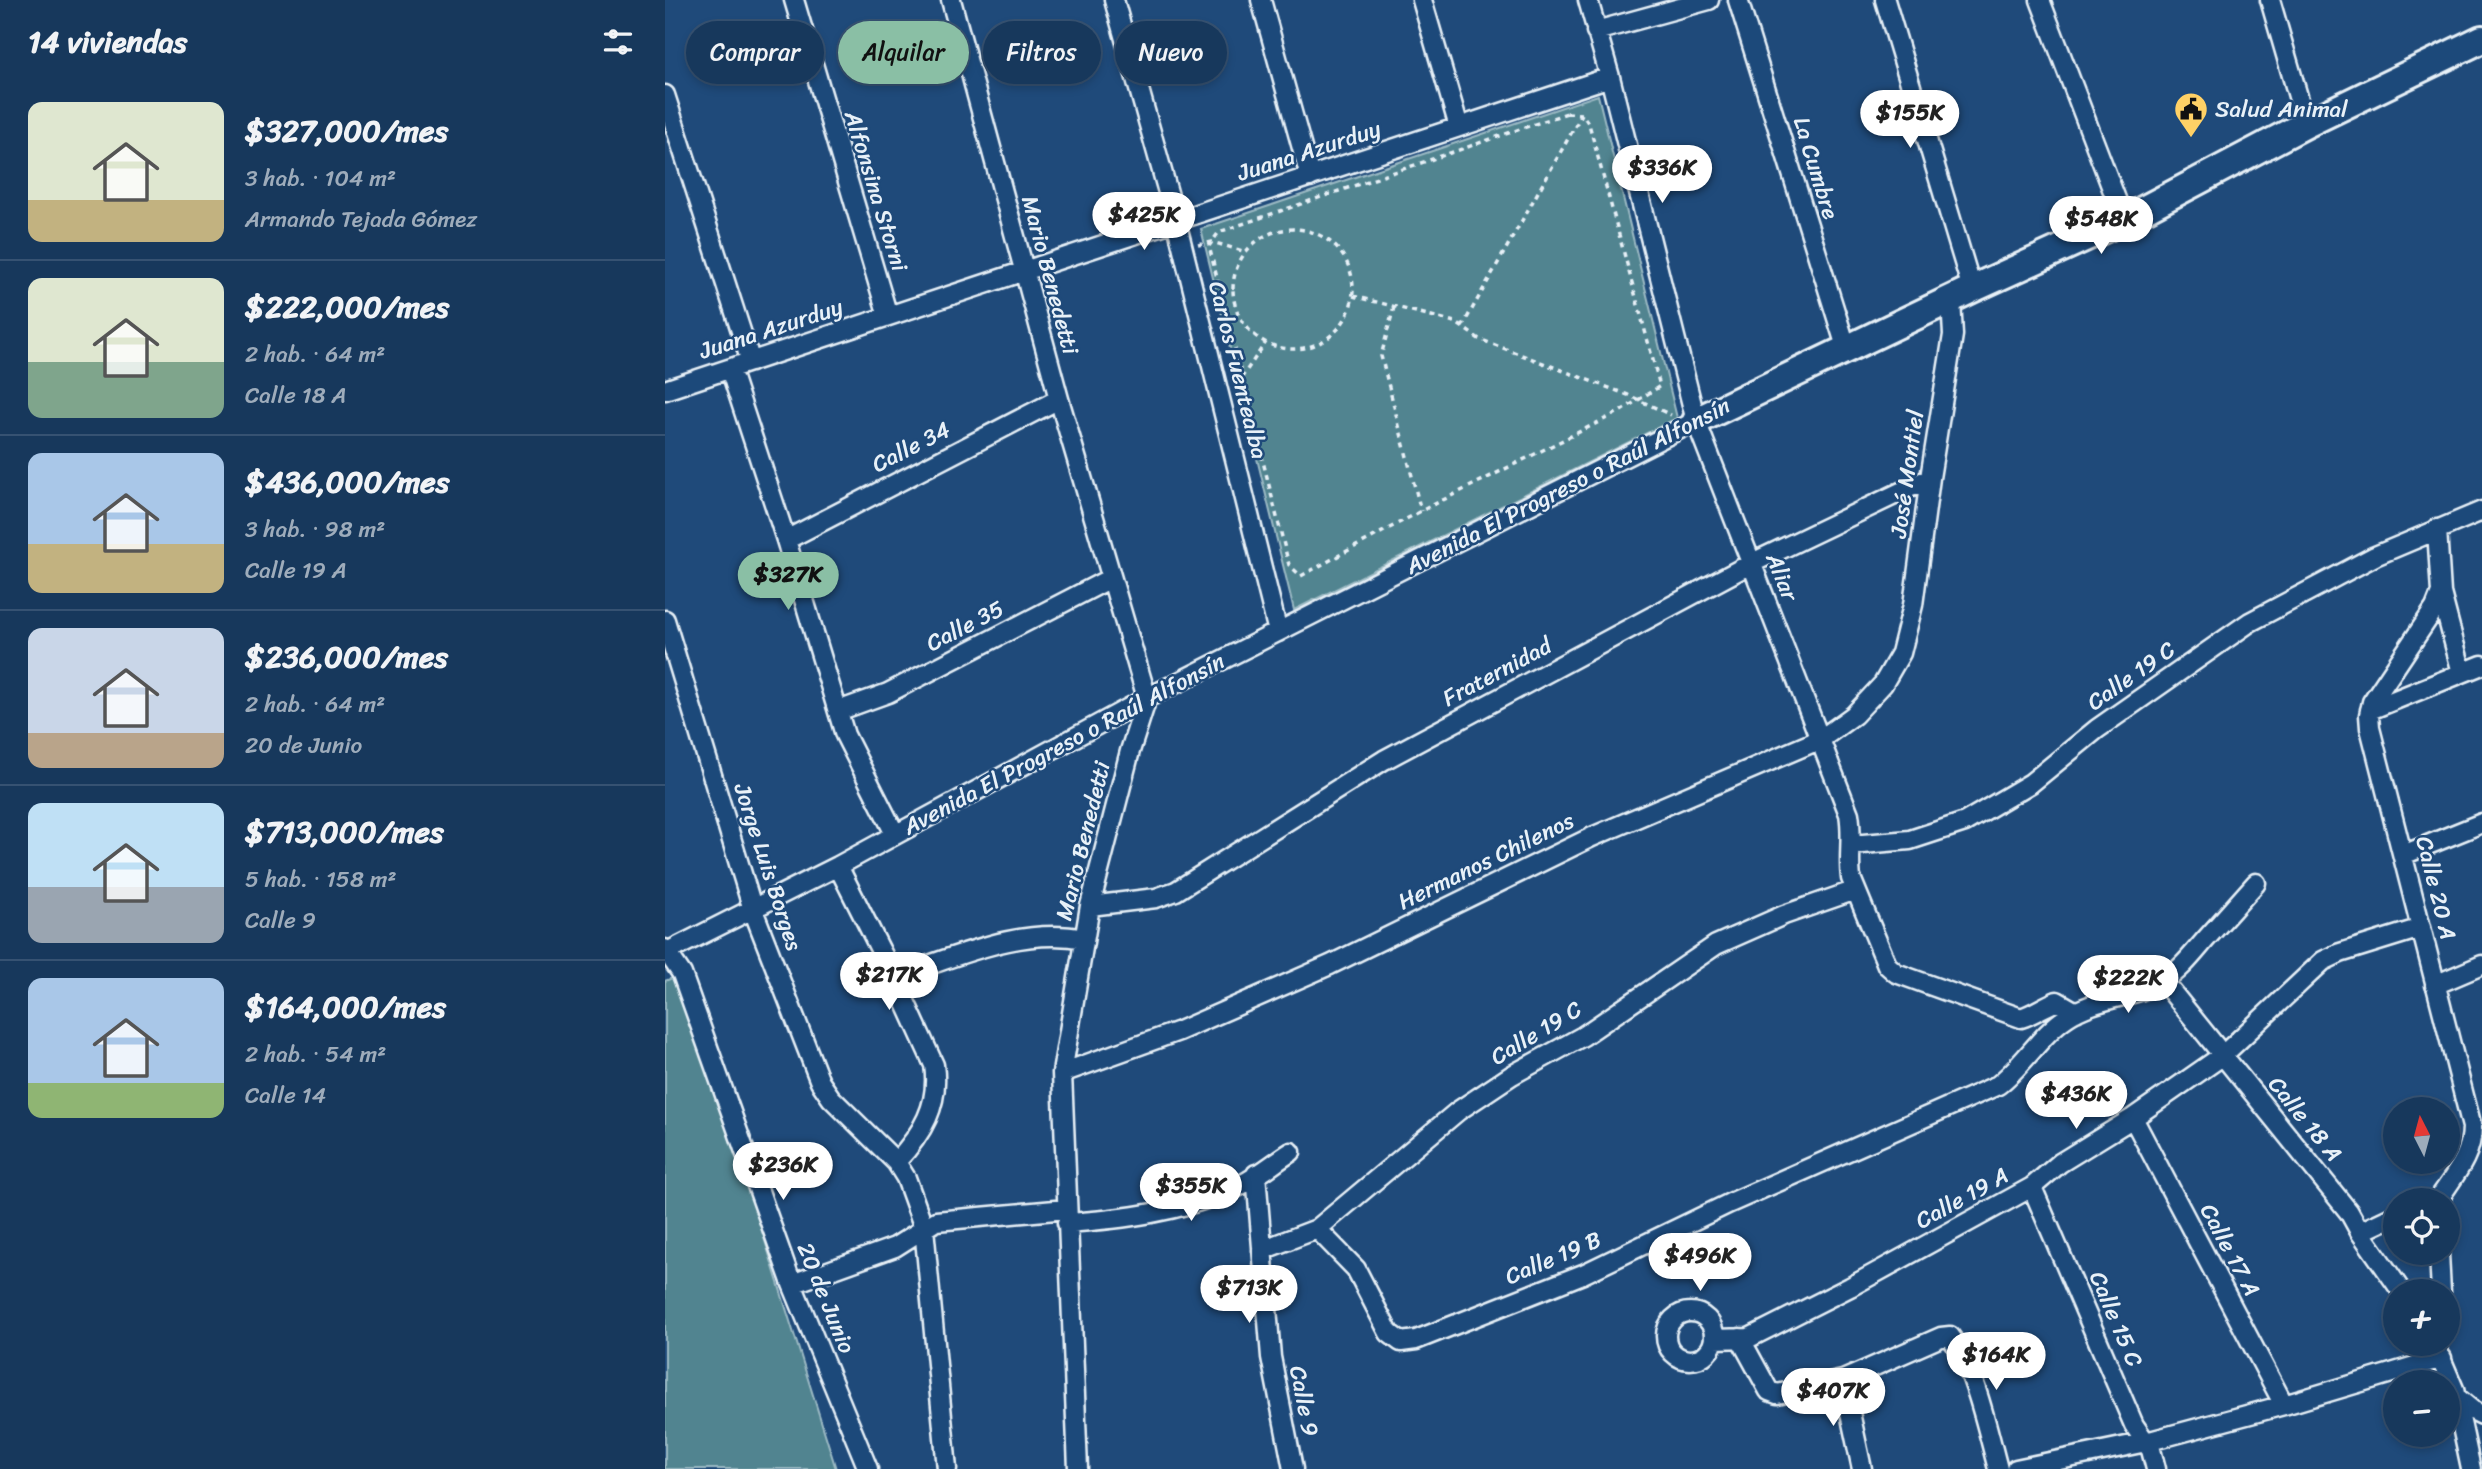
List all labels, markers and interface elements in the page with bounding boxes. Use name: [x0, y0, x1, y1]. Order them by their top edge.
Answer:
text: 14 viviendas: [28, 15, 187, 69]
chip: Comprar: [686, 21, 824, 84]
chip: Alquilar: [838, 21, 969, 84]
chip: Filtros: [983, 21, 1101, 84]
chip: Nuevo: [1115, 21, 1227, 84]
icon: filters: [599, 23, 637, 61]
place label: Salud Animal: [2215, 89, 2348, 130]
pin: $155K: [1861, 90, 1959, 150]
public building icon: Salud Animal: [2172, 90, 2210, 139]
text: $155K: [1876, 92, 1944, 133]
text: $327,000/mes: [245, 104, 448, 158]
street label: Alfonsina Storni: [832, 105, 920, 277]
street label: Juana Azurduy: [1231, 109, 1386, 194]
street label: La Cumbre: [1781, 112, 1851, 224]
icon: home: [84, 130, 168, 214]
pin: $336K: [1613, 146, 1711, 205]
text: $336K: [1628, 147, 1696, 188]
text: 3 hab. · 104 m²: [245, 158, 396, 199]
street label: Mario Benedetti: [1009, 191, 1091, 360]
pin: $425K: [1095, 192, 1193, 252]
text: $425K: [1108, 194, 1180, 235]
pin: $548K: [2052, 196, 2150, 256]
text: $548K: [2065, 198, 2137, 239]
text: Armando Tejada Gómez: [245, 199, 477, 240]
street label: Carlos Fuentealba: [1196, 277, 1280, 463]
text: $222,000/mes: [245, 280, 449, 334]
street label: Juana Azurduy: [693, 287, 848, 372]
icon: home: [84, 306, 168, 390]
text: 2 hab. · 64 m²: [245, 334, 385, 375]
text: Calle 18 A: [245, 375, 347, 416]
street label: Avenida El Progreso o Raúl Alfonsín: [1397, 386, 1738, 587]
street label: José Montiel: [1878, 407, 1936, 542]
street label: Calle 34: [864, 410, 958, 484]
text: $436,000/mes: [245, 455, 450, 509]
icon: home: [84, 481, 168, 565]
text: 3 hab. · 98 m²: [245, 509, 385, 550]
street label: Aliar: [1753, 546, 1811, 609]
text: Calle 19 A: [245, 550, 347, 591]
pin: $327K: [739, 552, 837, 612]
text: $327K: [754, 554, 822, 595]
street label: Calle 35: [918, 589, 1012, 663]
street label: Fraternidad: [1435, 625, 1561, 718]
text: $236,000/mes: [245, 630, 448, 684]
street label: Calle 19 C: [2078, 630, 2185, 722]
street label: Avenida El Progreso o Raúl Alfonsín: [894, 641, 1233, 847]
icon: home: [84, 656, 168, 740]
text: 2 hab. · 64 m²: [245, 684, 385, 725]
text: 20 de Junio: [245, 725, 362, 766]
street label: Mario Benedetti: [1043, 756, 1123, 925]
street label: Jorge Luis Borges: [721, 777, 815, 957]
street label: Hermanos Chilenos: [1390, 800, 1582, 922]
text: $713,000/mes: [245, 805, 444, 859]
icon: home: [84, 831, 168, 915]
street label: Calle 20 A: [2403, 832, 2469, 944]
text: 5 hab. · 158 m²: [245, 859, 396, 900]
text: Calle 9: [245, 900, 316, 941]
pin: $217K: [840, 953, 938, 1012]
text: $217K: [856, 954, 922, 995]
pin: $222K: [2079, 956, 2177, 1015]
text: $222K: [2093, 957, 2163, 998]
text: $164,000/mes: [245, 980, 446, 1034]
street label: Calle 19 C: [1482, 989, 1590, 1077]
icon: home: [84, 1006, 168, 1090]
text: 2 hab. · 54 m²: [245, 1034, 386, 1075]
street label: Calle 18 A: [2257, 1067, 2353, 1171]
pin: $436K: [2027, 1072, 2125, 1131]
text: $436K: [2041, 1073, 2111, 1114]
text: Calle 14: [245, 1075, 326, 1116]
north arrow: [2383, 1097, 2461, 1174]
map controls: [2383, 1097, 2460, 1447]
pin: $236K: [734, 1142, 832, 1202]
text: $236K: [749, 1144, 817, 1185]
street label: Calle 19 A: [1908, 1155, 2016, 1241]
pin: $355K: [1142, 1164, 1240, 1223]
text: $355K: [1156, 1165, 1226, 1206]
button: locate: [2383, 1188, 2460, 1265]
street label: Calle 17 A: [2188, 1196, 2272, 1304]
street label: Calle 19 B: [1498, 1219, 1608, 1297]
pin: $496K: [1651, 1234, 1749, 1293]
text: $496K: [1664, 1235, 1736, 1276]
street label: 20 de Junio: [785, 1236, 867, 1360]
street label: Calle 15 C: [2077, 1264, 2155, 1374]
pin: $713K: [1200, 1266, 1298, 1325]
text: $713K: [1216, 1267, 1282, 1308]
button: +: [2383, 1279, 2460, 1356]
pin: $164K: [1947, 1332, 2045, 1392]
text: $164K: [1963, 1334, 2029, 1375]
street label: Calle 9: [1277, 1362, 1331, 1440]
pin: $407K: [1784, 1368, 1882, 1428]
text: $407K: [1797, 1370, 1869, 1411]
button: −: [2383, 1370, 2460, 1447]

